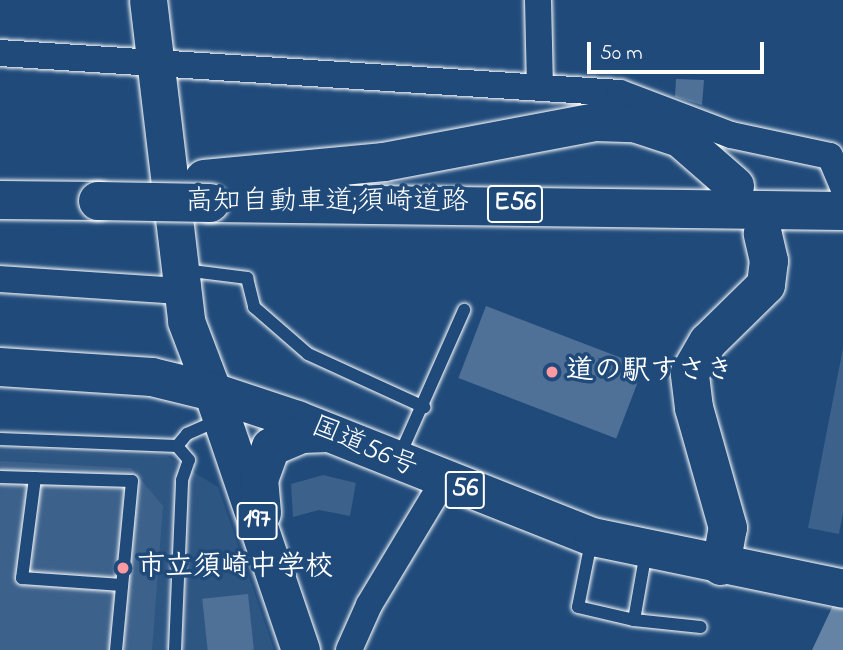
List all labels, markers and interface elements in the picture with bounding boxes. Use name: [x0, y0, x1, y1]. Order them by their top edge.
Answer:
scale bar: [591, 28, 768, 72]
text: 50 m: [600, 39, 643, 69]
road number: E56: [485, 182, 545, 226]
street label: 高知自動車道;須崎道路: [185, 186, 469, 220]
place label: 道の駅すさき: [566, 355, 734, 389]
marker: 道の駅すさき: [544, 364, 560, 380]
street label: 国道56号: [306, 411, 422, 485]
road number: 56: [444, 468, 486, 512]
road number: 197: [236, 499, 278, 544]
place label: 市立須崎中学校: [137, 551, 333, 585]
marker: 市立須崎中学校: [115, 560, 131, 576]

